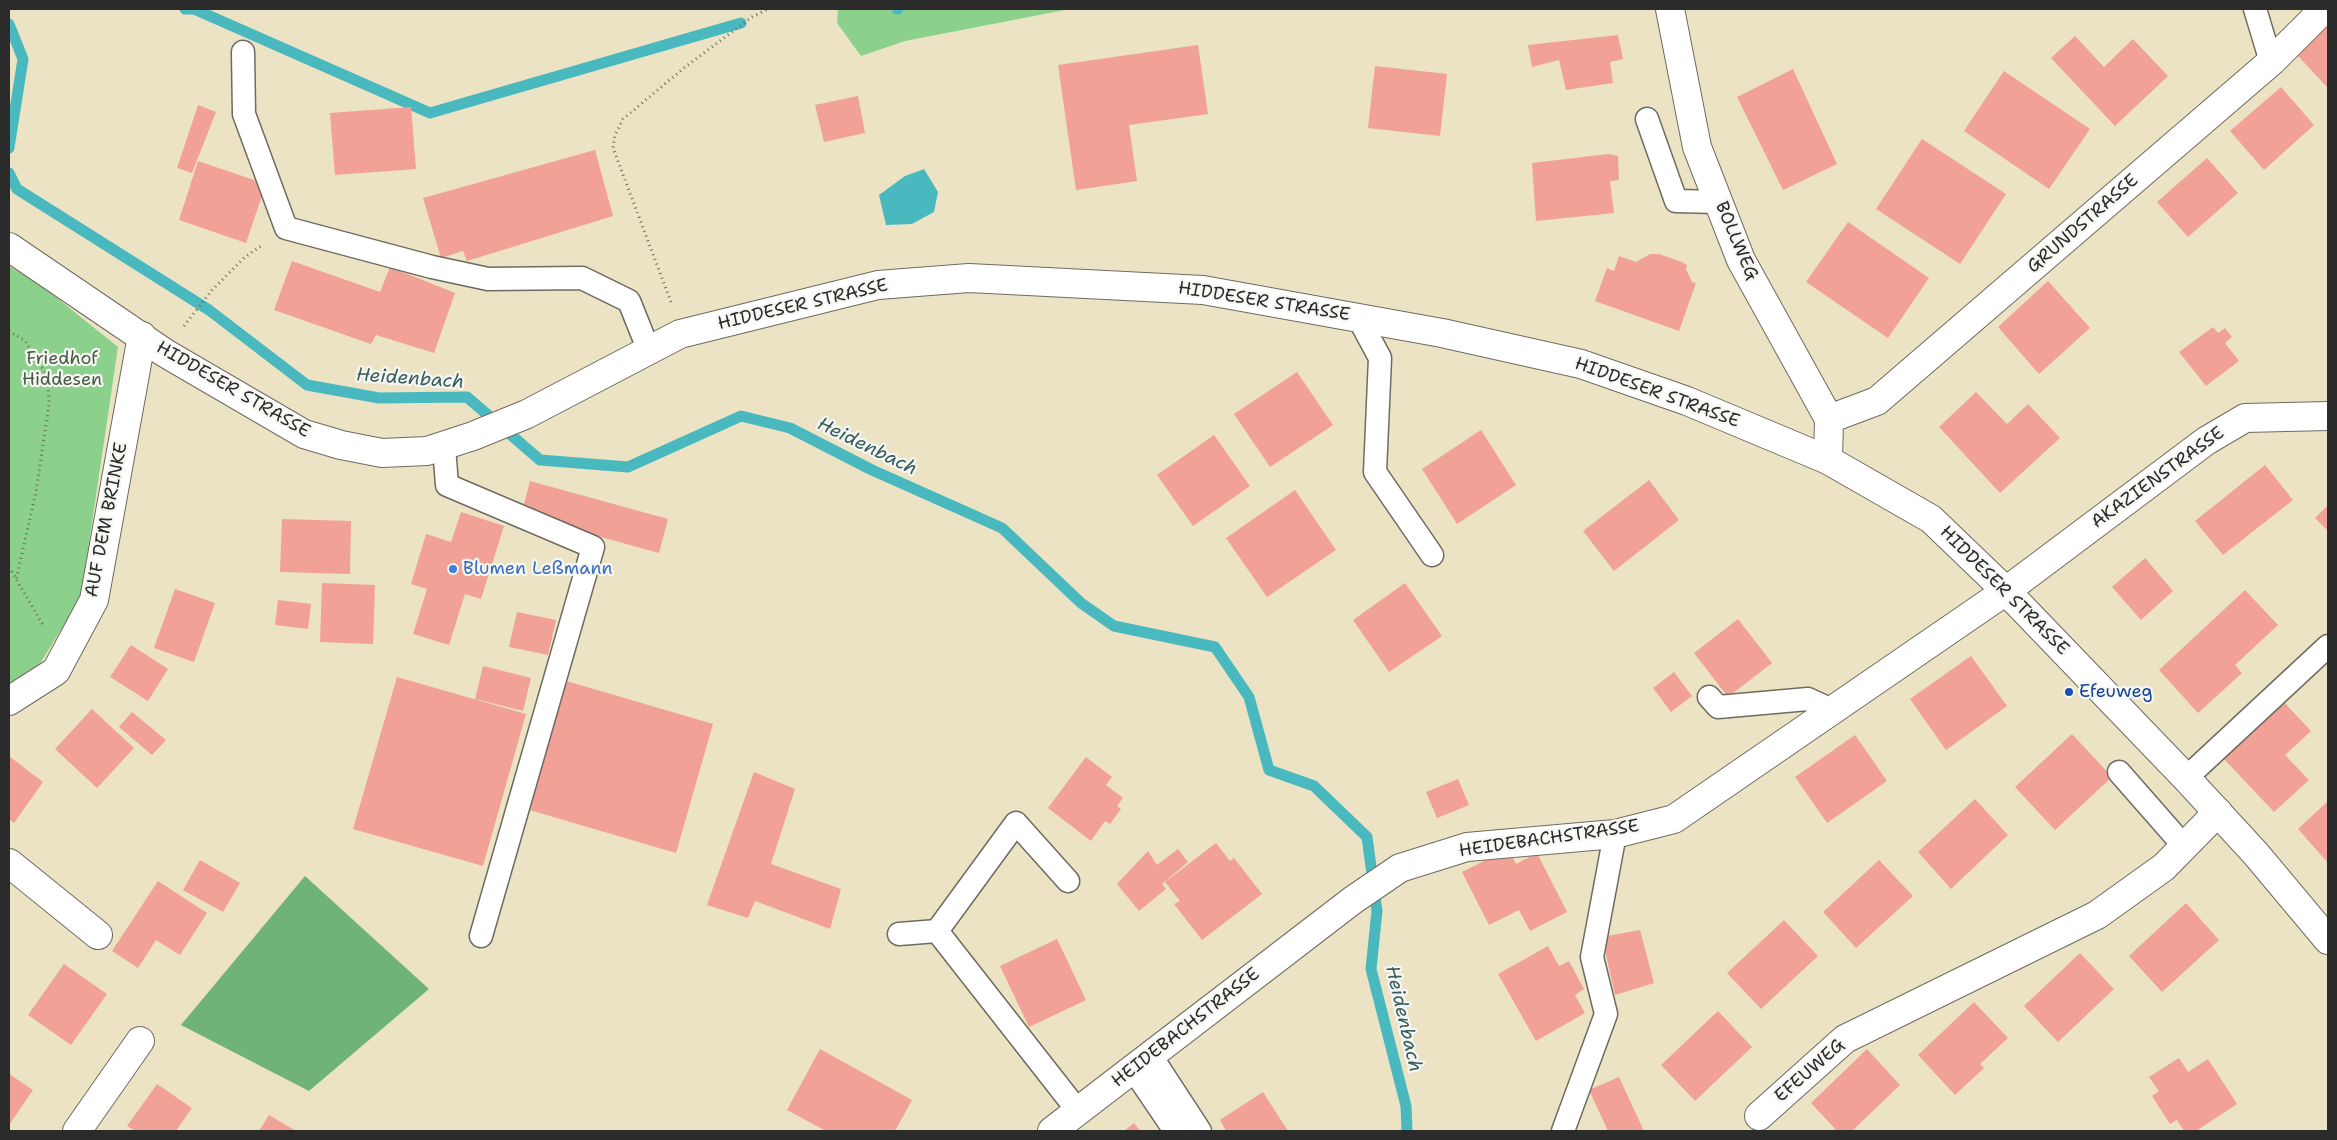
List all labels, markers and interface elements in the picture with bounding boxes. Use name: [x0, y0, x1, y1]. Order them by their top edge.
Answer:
street label: GRUNDSTRASSE: [2023, 170, 2143, 278]
street label: BOLLWEG: [1710, 198, 1762, 284]
street label: HIDDESER STRASSE: [716, 275, 890, 335]
street label: HIDDESER STRASSE: [1176, 278, 1352, 326]
street label: HIDDESER STRASSE: [152, 337, 314, 443]
park label: Friedhof Hiddesen: [22, 348, 102, 390]
street label: HIDDESER STRASSE: [1572, 353, 1742, 433]
water label: Heidenbach: [355, 364, 465, 394]
water label: Heidenbach: [813, 413, 921, 481]
street label: AKAZIENSTRASSE: [2087, 423, 2229, 533]
street label: AUF DEM BRINKE: [81, 441, 133, 599]
street label: HIDDESER STRASSE: [1935, 522, 2073, 660]
place label: Blumen Leßmann: [463, 558, 612, 580]
marker: Blumen Leßmann: [447, 563, 459, 575]
place label: Efeuweg: [2079, 681, 2152, 703]
marker: Efeuweg: [2063, 686, 2075, 698]
street label: HEIDEBACHSTRASSE: [1458, 816, 1640, 862]
street label: HEIDEBACHSTRASSE: [1108, 964, 1264, 1092]
water label: Heidenbach: [1380, 964, 1426, 1074]
street label: EFEUWEG: [1770, 1035, 1850, 1107]

